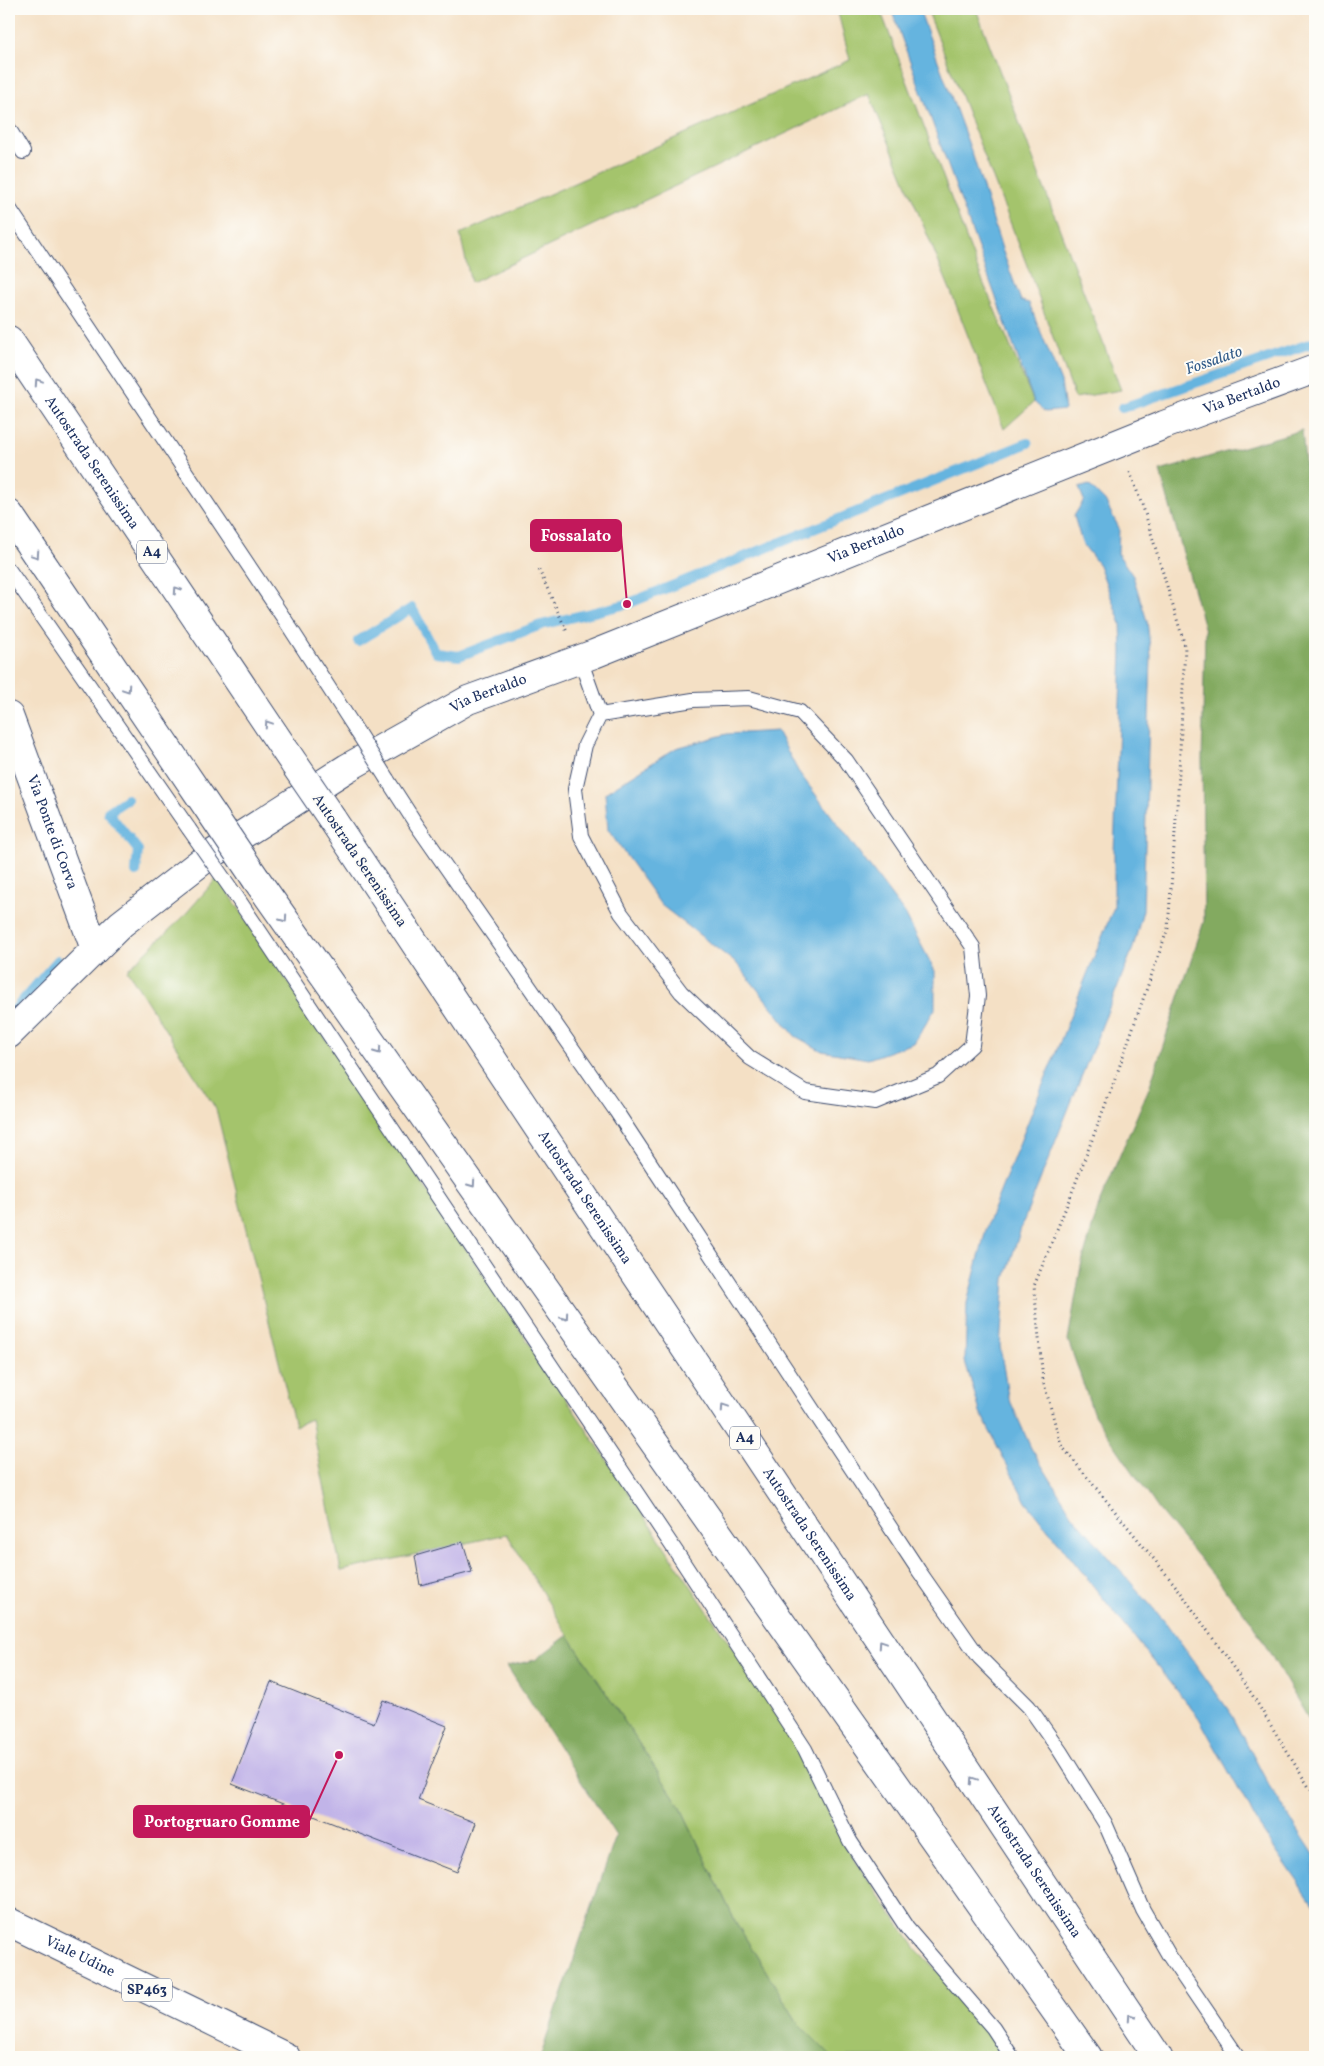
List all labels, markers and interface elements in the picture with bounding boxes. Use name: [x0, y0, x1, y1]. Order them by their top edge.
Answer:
water label: Fossalato: [1183, 341, 1246, 381]
street label: Via Bertaldo: [1200, 372, 1283, 420]
one-way arrow: [34, 379, 44, 388]
street label: Autostrada Serenissima: [39, 392, 144, 534]
callout: Fossalato: [531, 520, 621, 551]
street label: Via Bertaldo: [825, 520, 908, 570]
text: Fossalato: [541, 526, 611, 548]
road number: A4: [137, 540, 167, 564]
one-way arrow: [30, 549, 39, 558]
one-way arrow: [174, 586, 183, 595]
street label: Via Bertaldo: [446, 669, 530, 719]
one-way arrow: [121, 684, 130, 693]
one-way arrow: [265, 721, 274, 730]
street label: Via Ponte di Corva: [21, 772, 83, 893]
street label: Autostrada Serenissima: [307, 790, 411, 932]
one-way arrow: [278, 913, 287, 923]
one-way arrow: [372, 1046, 381, 1055]
street label: Autostrada Serenissima: [532, 1126, 637, 1268]
one-way arrow: [466, 1178, 474, 1187]
one-way arrow: [559, 1311, 568, 1321]
one-way arrow: [721, 1404, 730, 1413]
road number: A4: [730, 1426, 760, 1450]
street label: Autostrada Serenissima: [757, 1463, 862, 1605]
one-way arrow: [879, 1641, 888, 1650]
one-way arrow: [969, 1776, 979, 1785]
street label: Autostrada Serenissima: [982, 1800, 1086, 1942]
callout: Portogruaro Gomme: [134, 1806, 309, 1837]
text: Portogruaro Gomme: [144, 1812, 300, 1834]
street label: Viale Udine: [42, 1931, 119, 1983]
road number: SP463: [122, 1978, 172, 2002]
one-way arrow: [1128, 2013, 1137, 2022]

